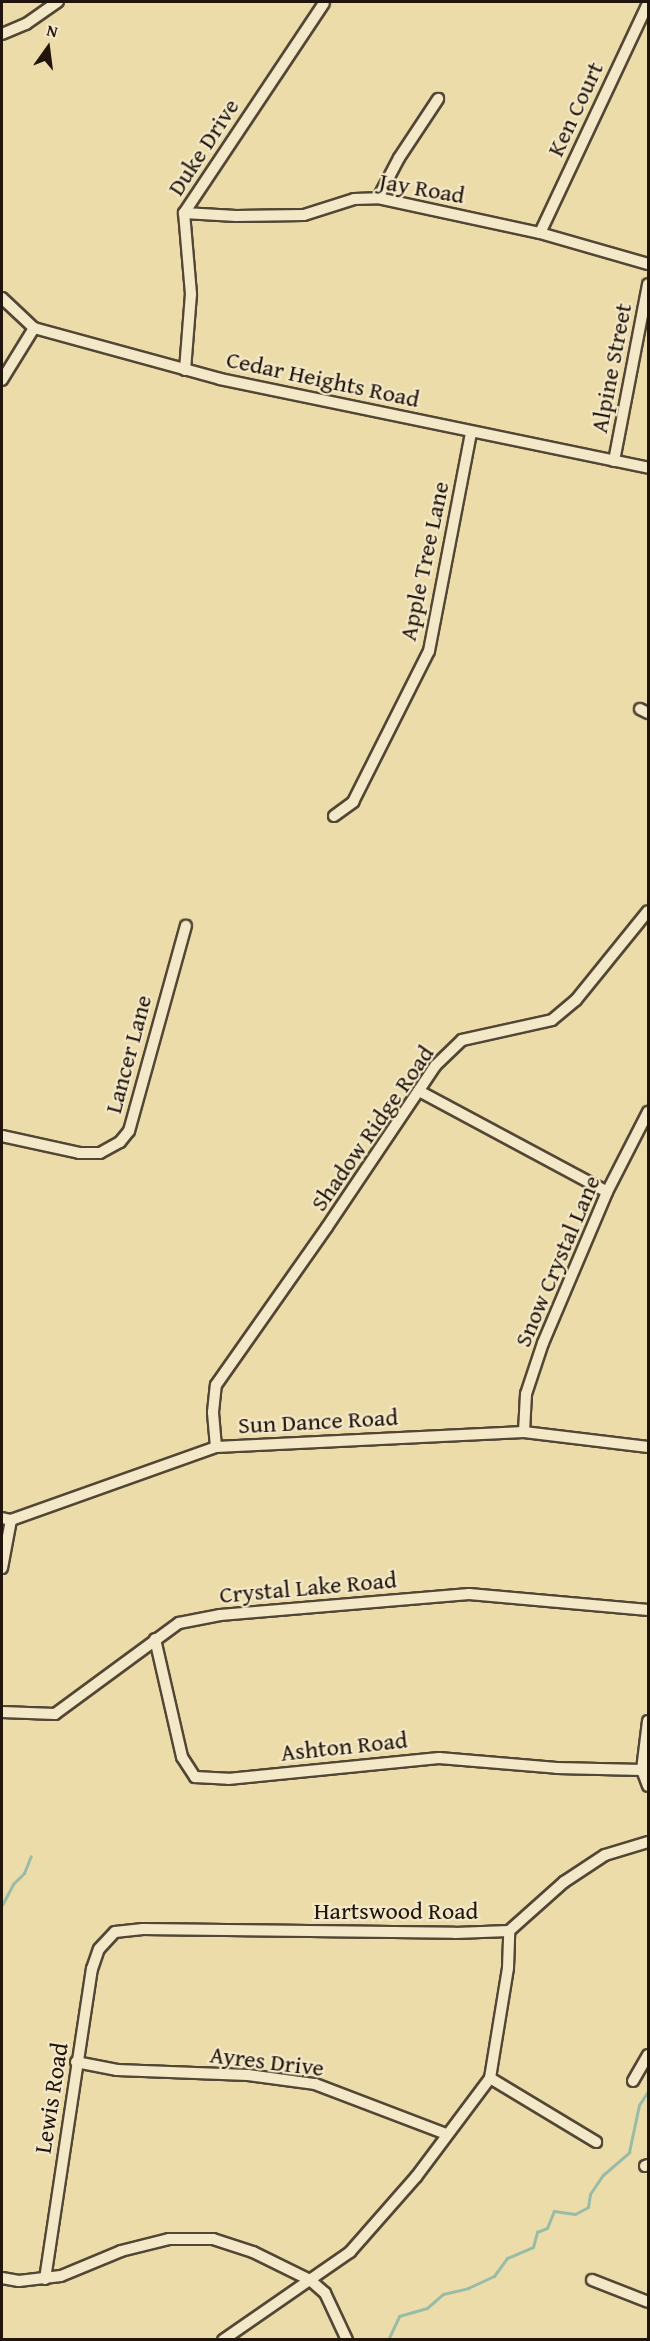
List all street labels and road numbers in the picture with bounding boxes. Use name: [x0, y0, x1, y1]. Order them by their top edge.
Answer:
street label: Ken Court: [541, 57, 609, 161]
street label: Duke Drive: [161, 93, 245, 201]
street label: Jay Road: [377, 166, 467, 210]
street label: Alpine Street: [584, 301, 638, 435]
street label: Cedar Heights Road: [224, 344, 422, 414]
street label: Apple Tree Lane: [393, 479, 455, 643]
street label: Lancer Lane: [98, 992, 158, 1116]
street label: Shadow Ridge Road: [304, 1040, 440, 1216]
street label: Snow Crystal Lane: [508, 1171, 606, 1351]
street label: Sun Dance Road: [237, 1402, 399, 1440]
street label: Crystal Lake Road: [218, 1565, 398, 1609]
street label: Ashton Road: [279, 1725, 409, 1767]
street label: Hartswood Road: [314, 1897, 478, 1925]
street label: Ayres Drive: [208, 2040, 326, 2082]
street label: Lewis Road: [28, 2041, 74, 2155]

